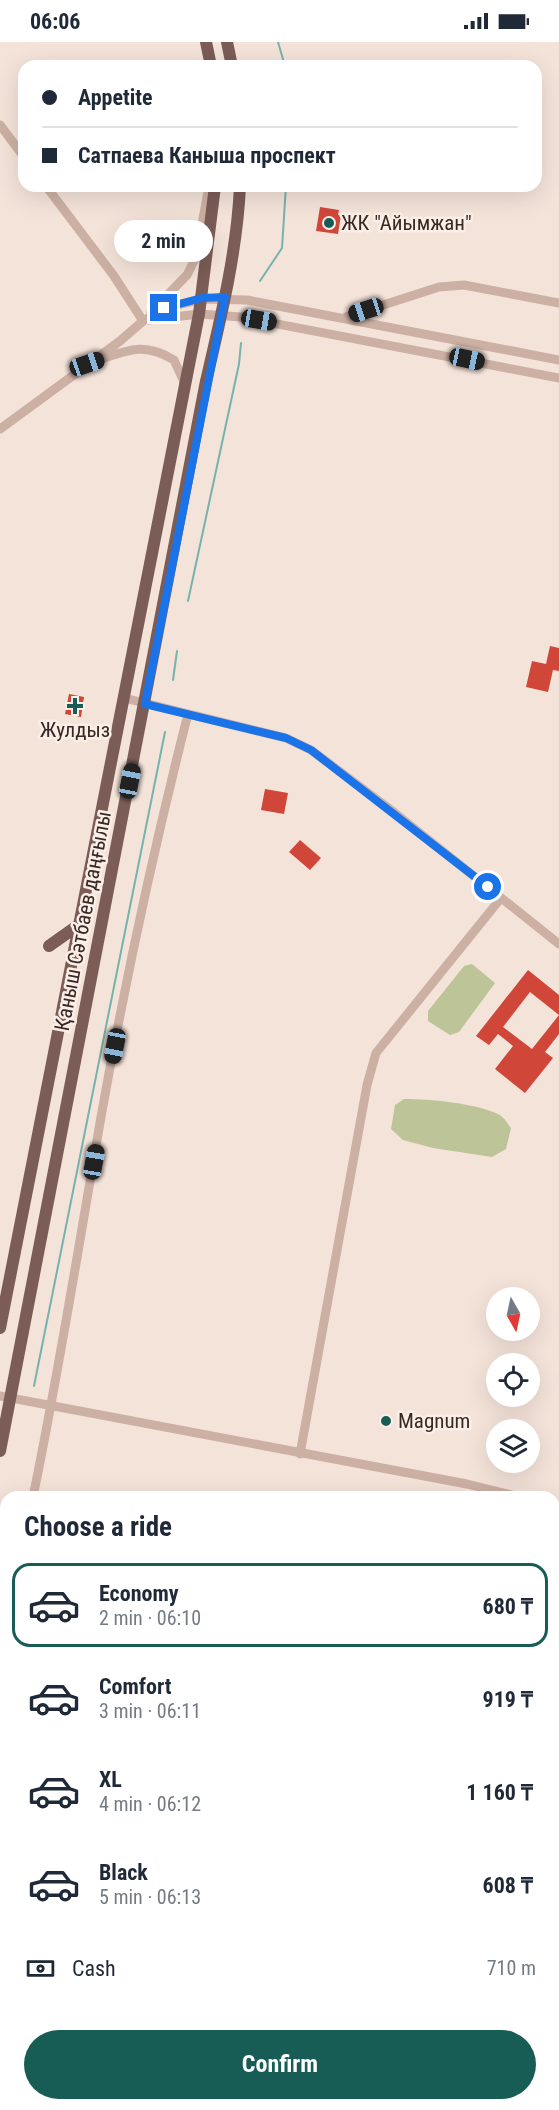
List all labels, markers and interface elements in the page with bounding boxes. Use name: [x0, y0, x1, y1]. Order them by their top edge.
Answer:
text: 06:06: [30, 9, 81, 34]
text: Appetite: [78, 85, 153, 110]
text: Сатпаева Каныша проспект: [78, 143, 336, 168]
place label: ЖК "Айымжан": [341, 211, 472, 235]
marker: ЖК "Айымжан": [322, 216, 336, 230]
callout: 2 min: [114, 221, 213, 263]
text: 2 min: [141, 229, 186, 253]
route end: [150, 294, 177, 321]
car: [346, 296, 386, 324]
car: [240, 308, 278, 332]
car: [448, 346, 486, 372]
car: [67, 350, 107, 378]
marker: Жулдыз: [66, 697, 84, 715]
place label: Жулдыз: [40, 718, 110, 742]
car: [118, 762, 142, 800]
street label: Қаныш Сәтбаев даңғылы: [50, 809, 116, 1033]
route start: [474, 873, 501, 900]
car: [103, 1027, 127, 1065]
car: [82, 1143, 106, 1181]
north arrow: [486, 1287, 540, 1341]
map controls: [486, 1287, 540, 1473]
button: locate: [486, 1353, 540, 1407]
place label: Magnum: [398, 1409, 470, 1433]
marker: Magnum: [379, 1414, 393, 1428]
button: layers: [486, 1419, 540, 1473]
text: Choose a ride: [24, 1511, 172, 1543]
icon: car: [27, 1578, 81, 1632]
text: Economy: [99, 1581, 179, 1606]
text: 680 ₸: [483, 1594, 533, 1619]
text: 2 min · 06:10: [99, 1606, 201, 1630]
icon: car: [27, 1671, 81, 1725]
text: Comfort: [99, 1674, 172, 1699]
text: 919 ₸: [483, 1687, 533, 1712]
text: 3 min · 06:11: [99, 1699, 201, 1723]
icon: car: [27, 1764, 81, 1818]
text: XL: [99, 1767, 122, 1792]
text: 1 160 ₸: [466, 1780, 533, 1805]
text: 4 min · 06:12: [99, 1792, 201, 1816]
icon: car: [27, 1857, 81, 1911]
text: Black: [99, 1860, 148, 1885]
text: 608 ₸: [483, 1873, 533, 1898]
text: 5 min · 06:13: [99, 1885, 201, 1909]
icon: cash: [24, 1952, 57, 1985]
text: Cash: [72, 1956, 116, 1981]
text: 710 m: [487, 1956, 536, 1980]
button: Confirm: [24, 2030, 536, 2099]

